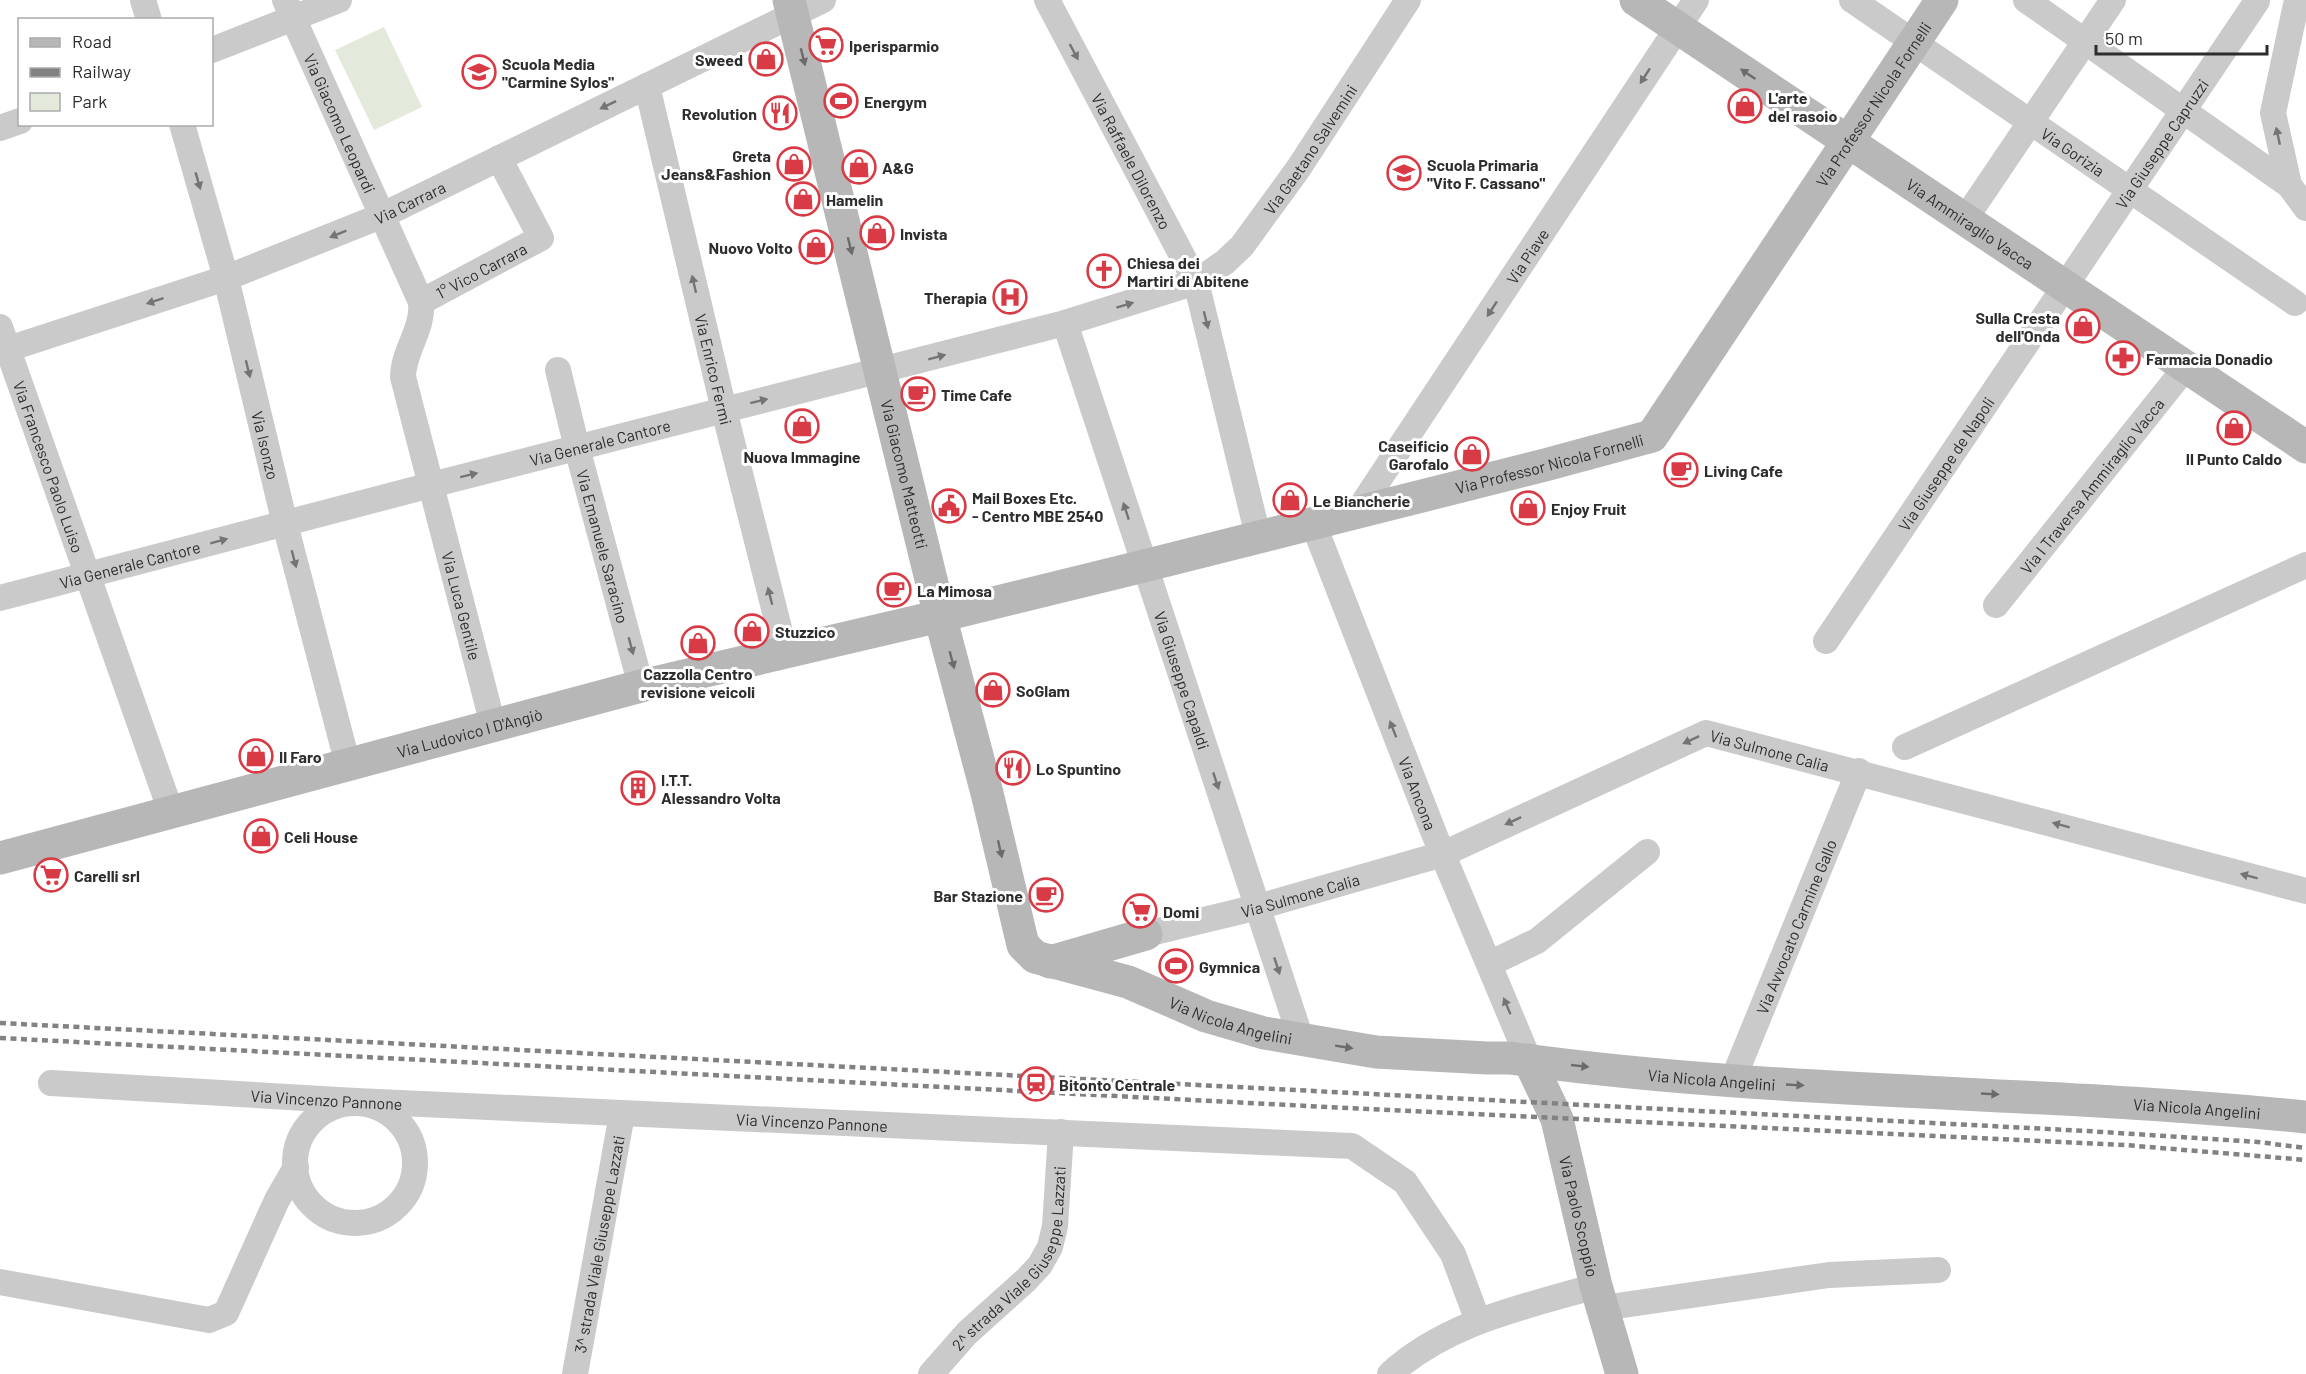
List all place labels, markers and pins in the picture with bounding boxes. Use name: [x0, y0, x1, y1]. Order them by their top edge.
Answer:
supermarket icon: Iperisparmio: [808, 27, 844, 63]
place label: Iperisparmio: [849, 36, 939, 55]
shop icon: Sweed: [748, 41, 784, 77]
place label: Sweed: [695, 50, 743, 69]
school or university icon: Scuola Media "Carmine Sylos": [461, 54, 497, 90]
place label: Scuola Media "Carmine Sylos": [502, 54, 614, 91]
sports icon: Energym: [823, 83, 859, 119]
shop icon: L'arte del rasoio: [1727, 88, 1763, 124]
place label: L'arte del rasoio: [1768, 88, 1837, 125]
place label: Energym: [864, 92, 927, 111]
restaurant icon: Revolution: [762, 95, 798, 131]
place label: Revolution: [682, 104, 757, 123]
place label: Greta Jeans&Fashion: [661, 146, 771, 183]
shop icon: Greta Jeans&Fashion: [776, 146, 812, 182]
shop icon: A&G: [841, 149, 877, 185]
school or university icon: Scuola Primaria "Vito F. Cassano": [1386, 155, 1422, 191]
place label: Scuola Primaria "Vito F. Cassano": [1427, 155, 1546, 192]
place label: A&G: [882, 158, 914, 177]
shop icon: Hamelin: [785, 181, 821, 217]
place label: Hamelin: [826, 190, 883, 209]
shop icon: Invista: [859, 215, 895, 251]
place label: Invista: [900, 224, 948, 243]
shop icon: Nuovo Volto: [798, 229, 834, 265]
place label: Nuovo Volto: [709, 238, 793, 257]
church icon: Chiesa dei Martiri di Abitene: [1086, 253, 1122, 289]
place label: Chiesa dei Martiri di Abitene: [1127, 253, 1249, 290]
hospital icon: Therapia: [992, 279, 1028, 315]
place label: Therapia: [924, 288, 987, 307]
place label: Sulla Cresta dell'Onda: [1975, 308, 2060, 345]
shop icon: Sulla Cresta dell'Onda: [2065, 308, 2101, 344]
pharmacy icon: Farmacia Donadio: [2105, 340, 2141, 376]
place label: Farmacia Donadio: [2146, 349, 2273, 368]
cafe icon: Time Cafe: [900, 376, 936, 412]
place label: Time Cafe: [941, 385, 1012, 404]
shop icon: Nuova Immagine: [784, 408, 820, 444]
shop icon: Il Punto Caldo: [2216, 410, 2252, 446]
place label: Caseificio Garofalo: [1378, 436, 1449, 473]
shop icon: Caseificio Garofalo: [1454, 436, 1490, 472]
place label: Nuova Immagine: [743, 447, 861, 466]
place label: Il Punto Caldo: [2186, 449, 2282, 468]
cafe icon: Living Cafe: [1663, 452, 1699, 488]
place label: Living Cafe: [1704, 461, 1783, 480]
shop icon: Le Biancherie: [1272, 482, 1308, 518]
public building icon: Mail Boxes Etc. - Centro MBE 2540: [931, 488, 967, 524]
place label: Mail Boxes Etc. - Centro MBE 2540: [972, 488, 1103, 525]
shop icon: Enjoy Fruit: [1510, 490, 1546, 526]
place label: Le Biancherie: [1313, 491, 1410, 510]
place label: Enjoy Fruit: [1551, 499, 1626, 518]
cafe icon: La Mimosa: [876, 572, 912, 608]
place label: La Mimosa: [917, 581, 992, 600]
shop icon: Stuzzico: [734, 613, 770, 649]
place label: Stuzzico: [775, 622, 836, 641]
shop icon: Cazzolla Centro revisione veicoli: [680, 625, 716, 661]
place label: Cazzolla Centro revisione veicoli: [641, 664, 755, 701]
shop icon: SoGlam: [975, 672, 1011, 708]
place label: SoGlam: [1016, 681, 1070, 700]
shop icon: Il Faro: [238, 738, 274, 774]
place label: Il Faro: [279, 747, 322, 766]
restaurant icon: Lo Spuntino: [995, 750, 1031, 786]
place label: Lo Spuntino: [1036, 759, 1121, 778]
building icon: I.T.T. Alessandro Volta: [620, 770, 656, 806]
place label: I.T.T. Alessandro Volta: [661, 770, 781, 807]
shop icon: Celi House: [243, 818, 279, 854]
place label: Celi House: [284, 827, 358, 846]
supermarket icon: Carelli srl: [33, 857, 69, 893]
place label: Carelli srl: [74, 866, 140, 885]
cafe icon: Bar Stazione: [1028, 877, 1064, 913]
place label: Bar Stazione: [934, 886, 1023, 905]
supermarket icon: Domi: [1122, 893, 1158, 929]
place label: Domi: [1163, 902, 1199, 921]
sports icon: Gymnica: [1158, 948, 1194, 984]
place label: Gymnica: [1199, 957, 1260, 976]
station icon: Bitonto Centrale: [1018, 1066, 1054, 1102]
place label: Bitonto Centrale: [1059, 1075, 1175, 1094]

